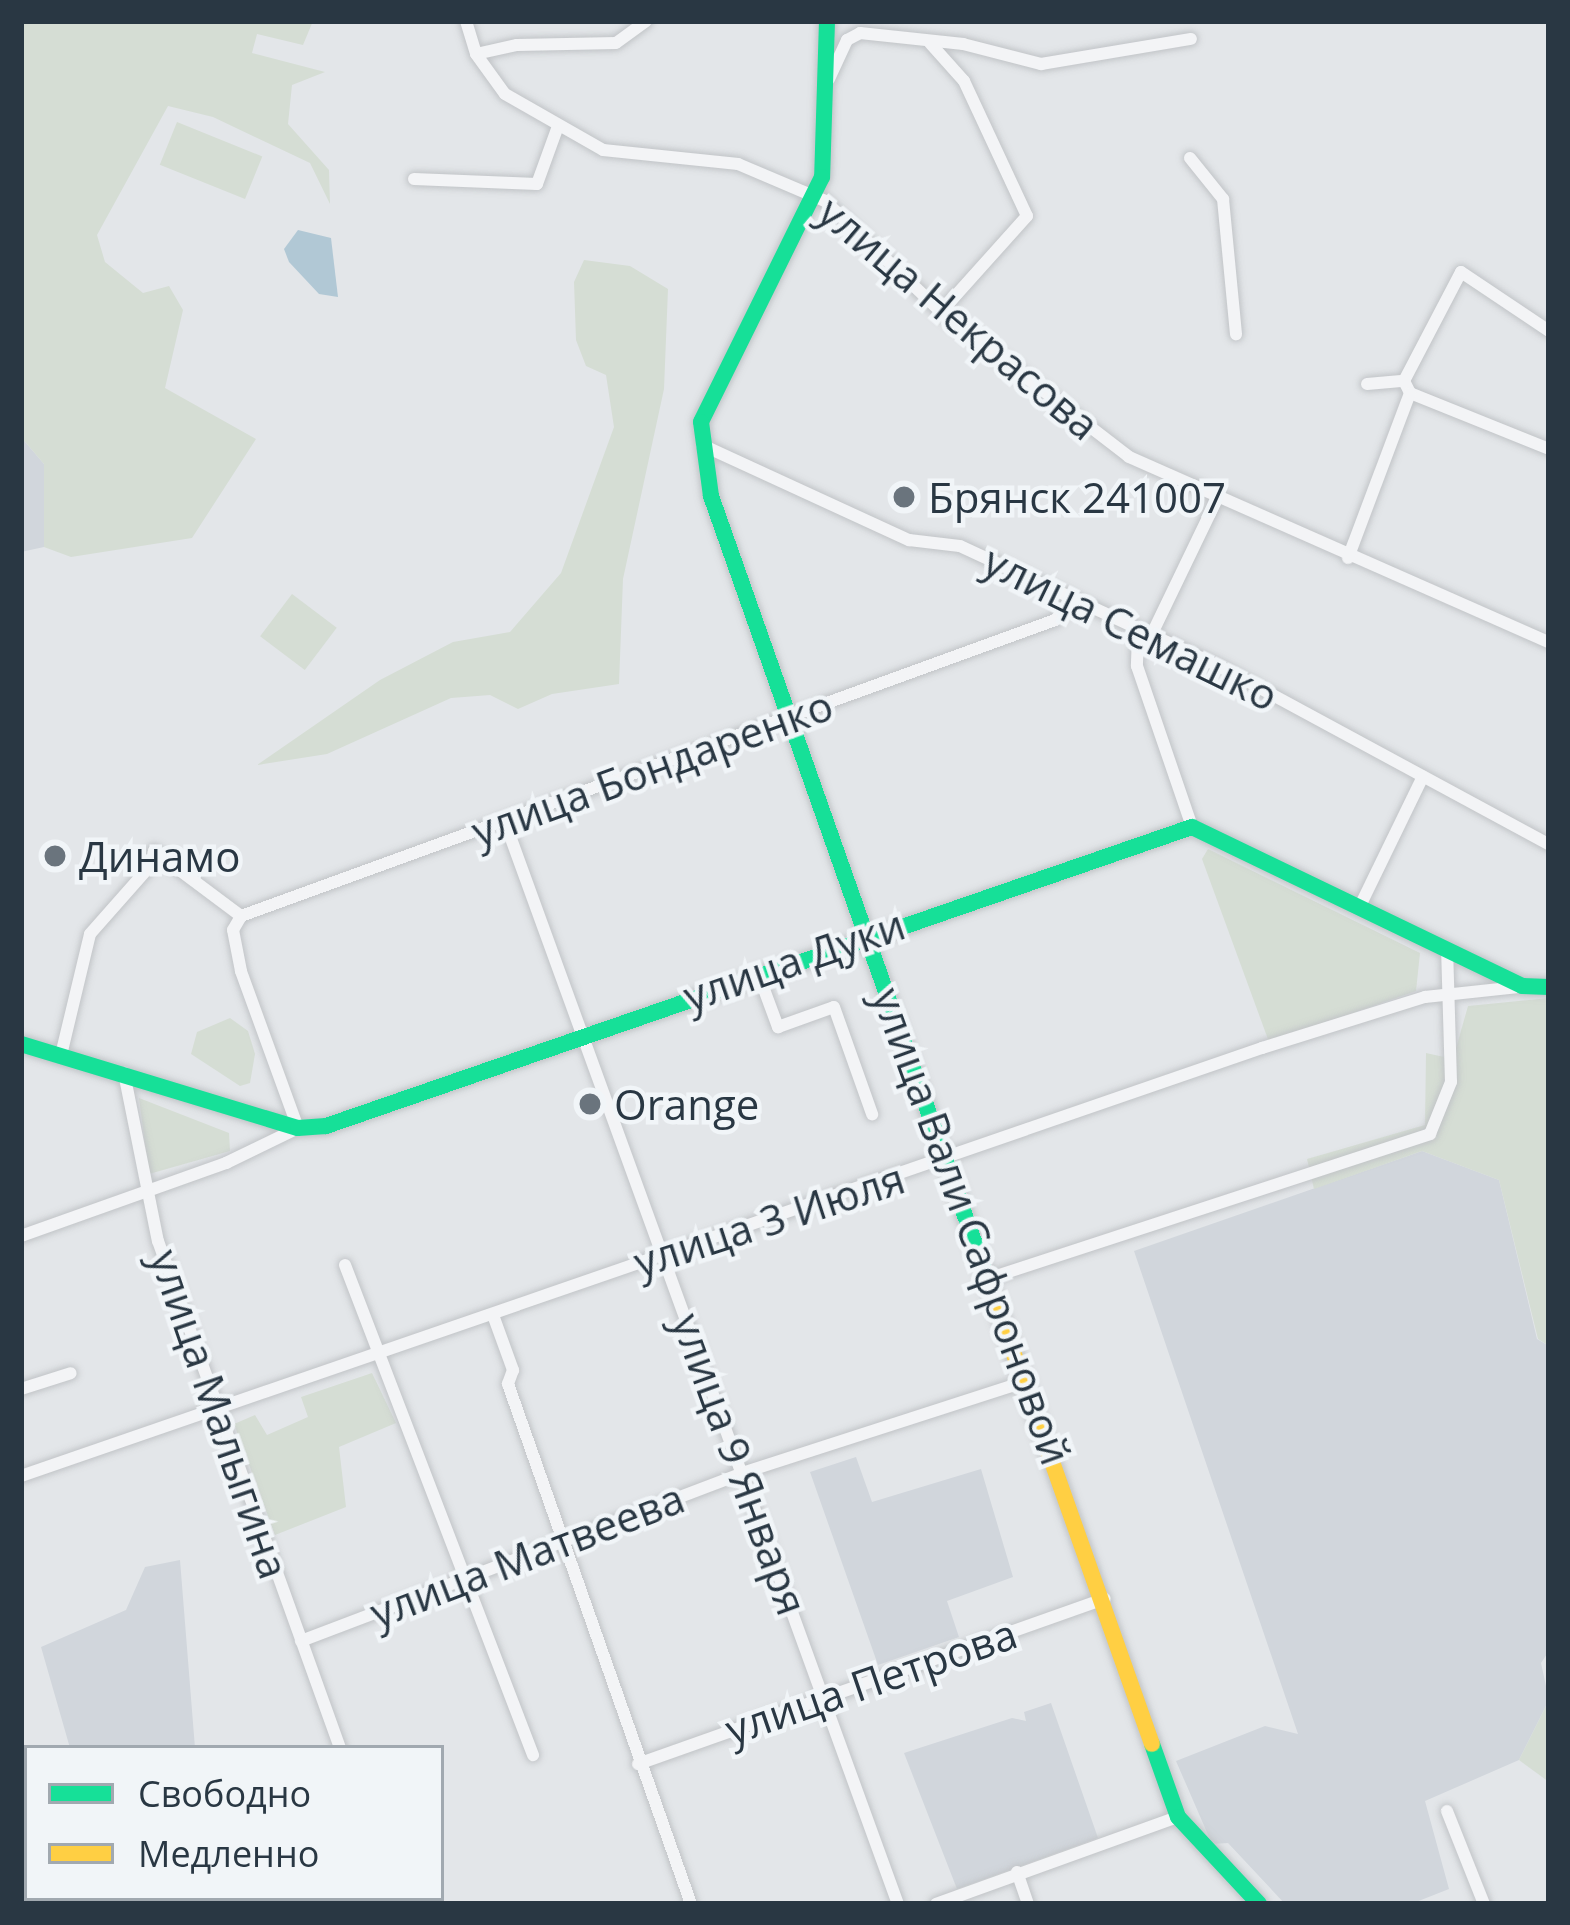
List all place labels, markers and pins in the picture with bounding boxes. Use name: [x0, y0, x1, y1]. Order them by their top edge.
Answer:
place label: Брянск 241007: [928, 472, 1226, 522]
marker: Брянск 241007: [891, 484, 917, 510]
place label: Динамо: [79, 831, 240, 881]
marker: Динамо: [42, 843, 68, 869]
place label: Orange: [614, 1079, 759, 1129]
marker: Orange: [577, 1091, 603, 1117]

